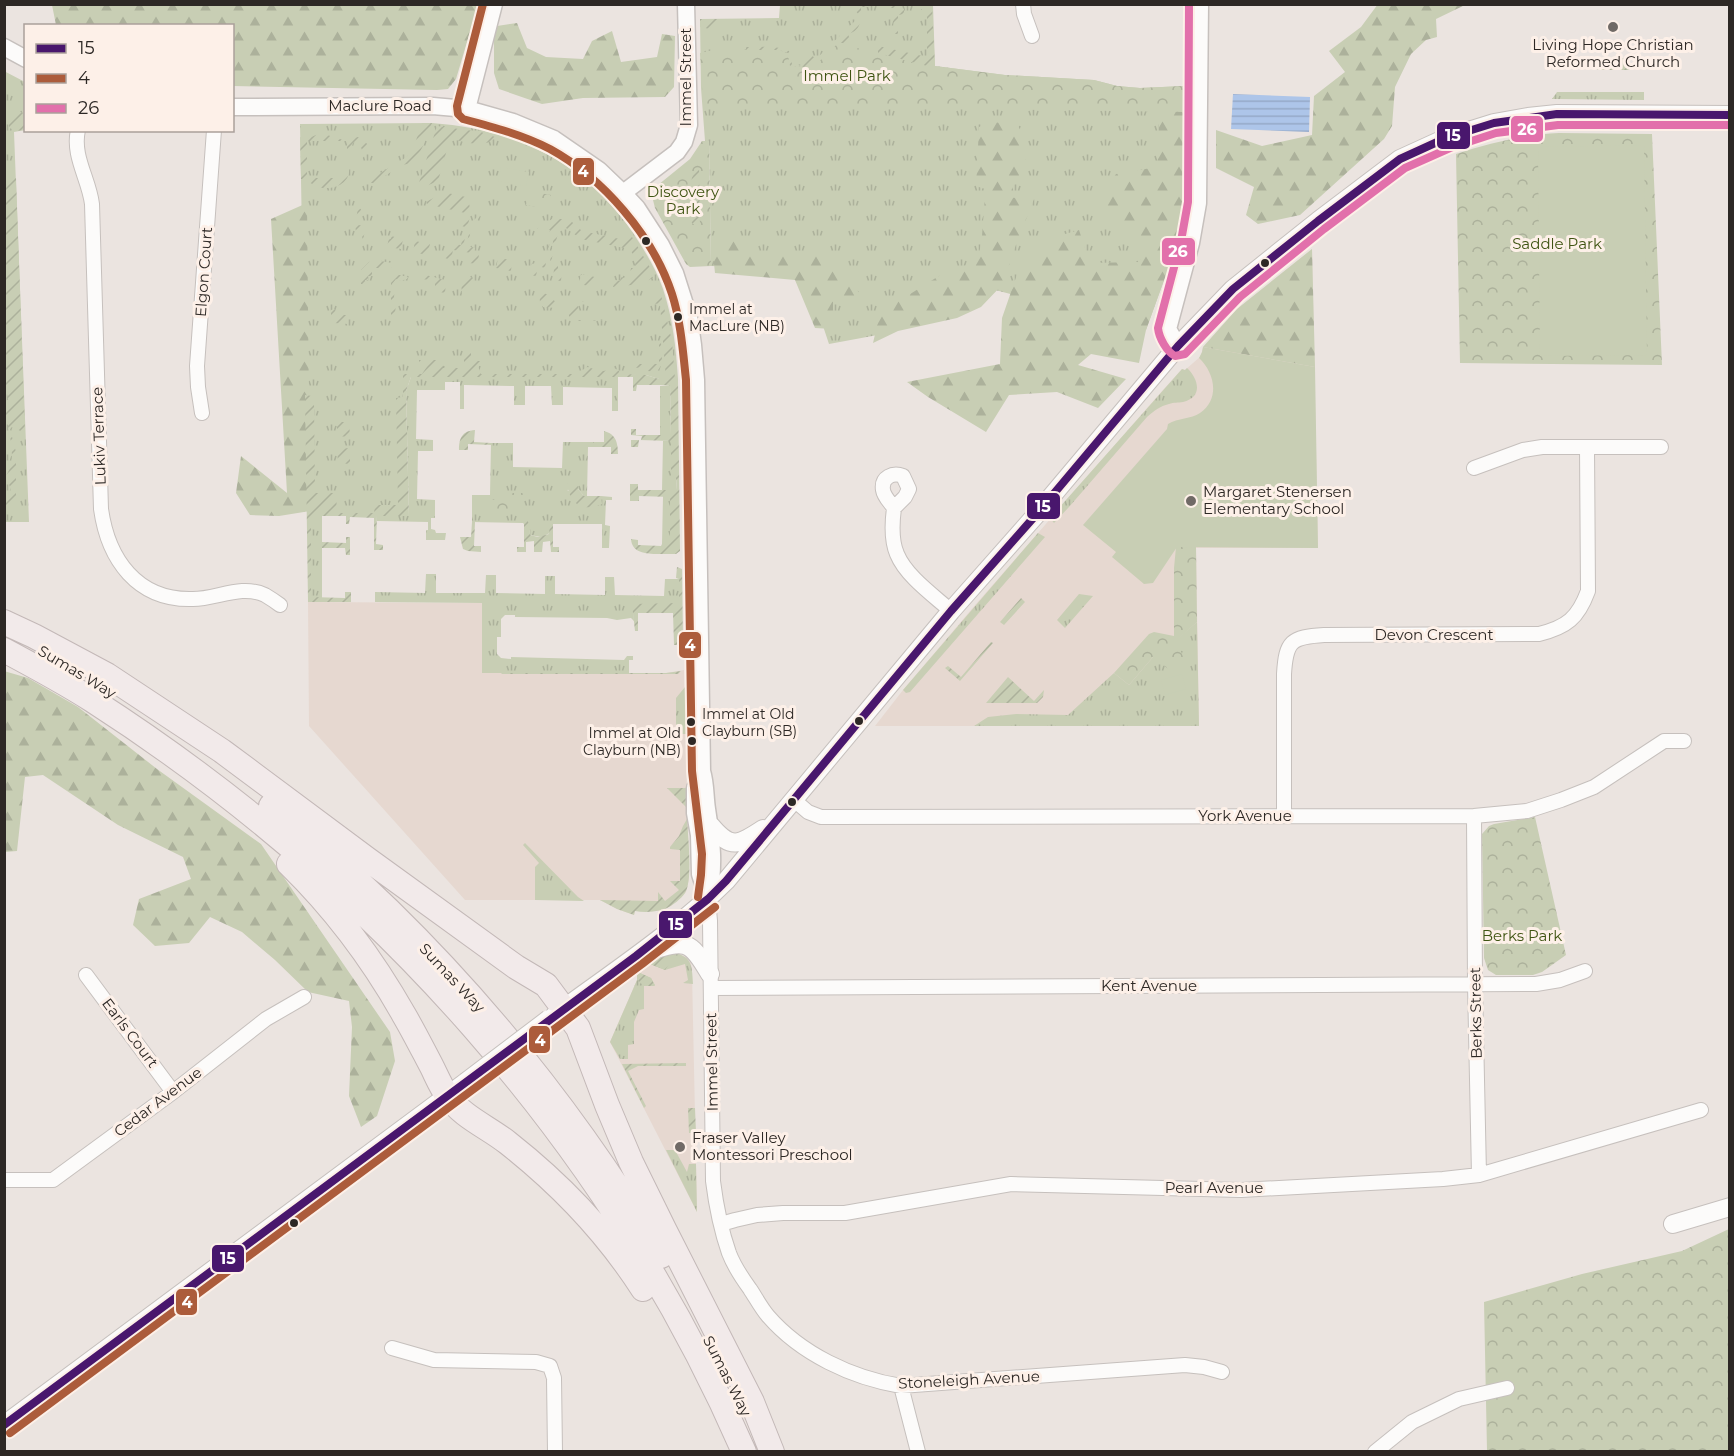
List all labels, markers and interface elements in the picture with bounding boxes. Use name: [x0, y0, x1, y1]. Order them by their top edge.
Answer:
marker: Living Hope Christian Reformed Church: [1606, 20, 1620, 34]
legend: [24, 24, 234, 132]
street label: Immel Street: [676, 28, 695, 126]
place label: Living Hope Christian Reformed Church: [1532, 35, 1694, 71]
text: 15: [78, 37, 95, 59]
park label: Immel Park: [803, 66, 891, 85]
text: 4: [78, 67, 90, 89]
street label: Maclure Road: [328, 96, 432, 115]
text: 26: [78, 97, 99, 119]
line badge: 26: [1510, 115, 1544, 143]
text: 26: [1517, 120, 1537, 139]
line badge: 15: [1436, 121, 1471, 150]
text: 15: [1445, 126, 1461, 145]
line badge: 4: [572, 157, 595, 186]
text: 4: [577, 162, 589, 181]
park label: Discovery Park: [647, 182, 720, 218]
street label: Elgon Court: [191, 226, 216, 317]
park label: Saddle Park: [1512, 234, 1602, 253]
unlabelled marker: [640, 235, 652, 247]
line badge: 26: [1161, 237, 1196, 266]
text: 26: [1168, 242, 1188, 261]
unlabelled marker: [1259, 257, 1271, 269]
place label: Immel at MacLure (NB): [689, 300, 785, 335]
marker: Immel at MacLure (NB): [672, 311, 684, 323]
street label: Lukiv Terrace: [87, 387, 110, 485]
place label: Margaret Stenersen Elementary School: [1203, 482, 1352, 518]
line badge: 15: [1026, 492, 1061, 520]
marker: Margaret Stenersen Elementary School: [1184, 494, 1198, 508]
text: 15: [1035, 497, 1051, 516]
street label: Devon Crescent: [1374, 625, 1494, 644]
line badge: 4: [678, 631, 702, 659]
text: 4: [684, 636, 696, 655]
street label: Sumas Way: [35, 641, 121, 703]
place label: Immel at Old Clayburn (SB): [702, 705, 797, 740]
unlabelled marker: [853, 715, 865, 727]
marker: Immel at Old Clayburn (SB): [685, 716, 697, 728]
place label: Immel at Old Clayburn (NB): [583, 724, 681, 759]
marker: Immel at Old Clayburn (NB): [686, 735, 698, 747]
unlabelled marker: [786, 796, 798, 808]
street label: York Avenue: [1198, 806, 1292, 825]
line badge: 15: [658, 910, 693, 939]
text: 15: [668, 915, 684, 934]
park label: Berks Park: [1482, 926, 1562, 945]
street label: Sumas Way: [415, 939, 490, 1017]
street label: Berks Street: [1465, 967, 1486, 1059]
street label: Kent Avenue: [1101, 976, 1197, 995]
street label: Earls Court: [98, 994, 163, 1071]
street label: Immel Street: [701, 1012, 722, 1112]
line badge: 4: [528, 1025, 551, 1054]
text: 4: [534, 1031, 546, 1050]
street label: Cedar Avenue: [110, 1062, 205, 1141]
place label: Fraser Valley Montessori Preschool: [692, 1128, 853, 1164]
marker: Fraser Valley Montessori Preschool: [673, 1140, 687, 1154]
street label: Pearl Avenue: [1165, 1178, 1263, 1197]
unlabelled marker: [288, 1217, 300, 1229]
line badge: 15: [211, 1244, 245, 1273]
text: 15: [220, 1249, 236, 1268]
line badge: 4: [175, 1288, 198, 1316]
text: 4: [181, 1293, 193, 1312]
street label: Sumas Way: [699, 1332, 756, 1420]
street label: Stoneleigh Avenue: [898, 1366, 1040, 1393]

